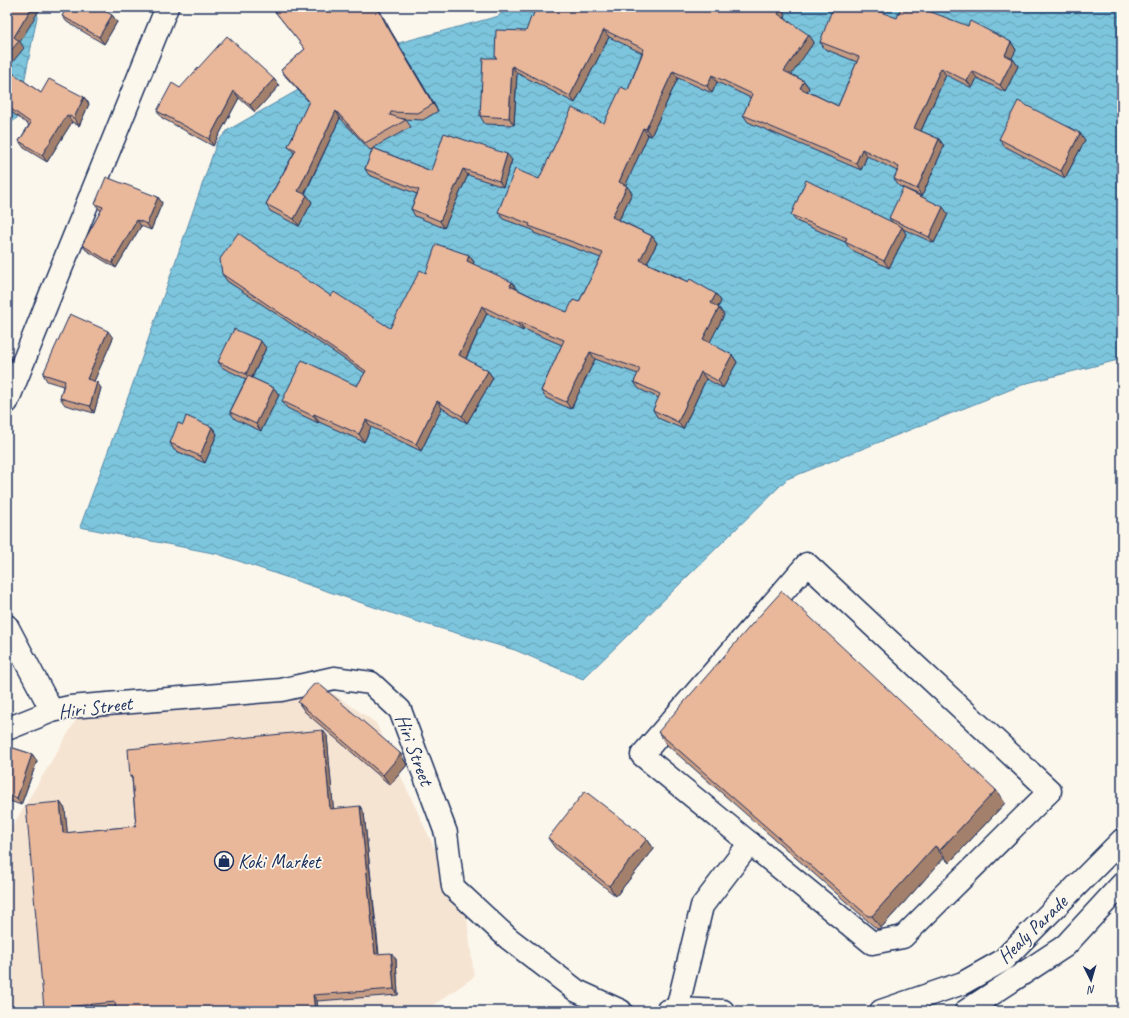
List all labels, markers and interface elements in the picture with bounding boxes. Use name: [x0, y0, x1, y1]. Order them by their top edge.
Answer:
street label: Hiri Street: [57, 690, 136, 724]
street label: Hiri Street: [390, 710, 440, 791]
place label: Koki Market: [238, 849, 322, 874]
shop icon: Koki Market: [213, 850, 235, 872]
street label: Healy Parade: [992, 889, 1074, 969]
north arrow: [1071, 960, 1111, 1000]
text: N: [1086, 983, 1096, 997]

